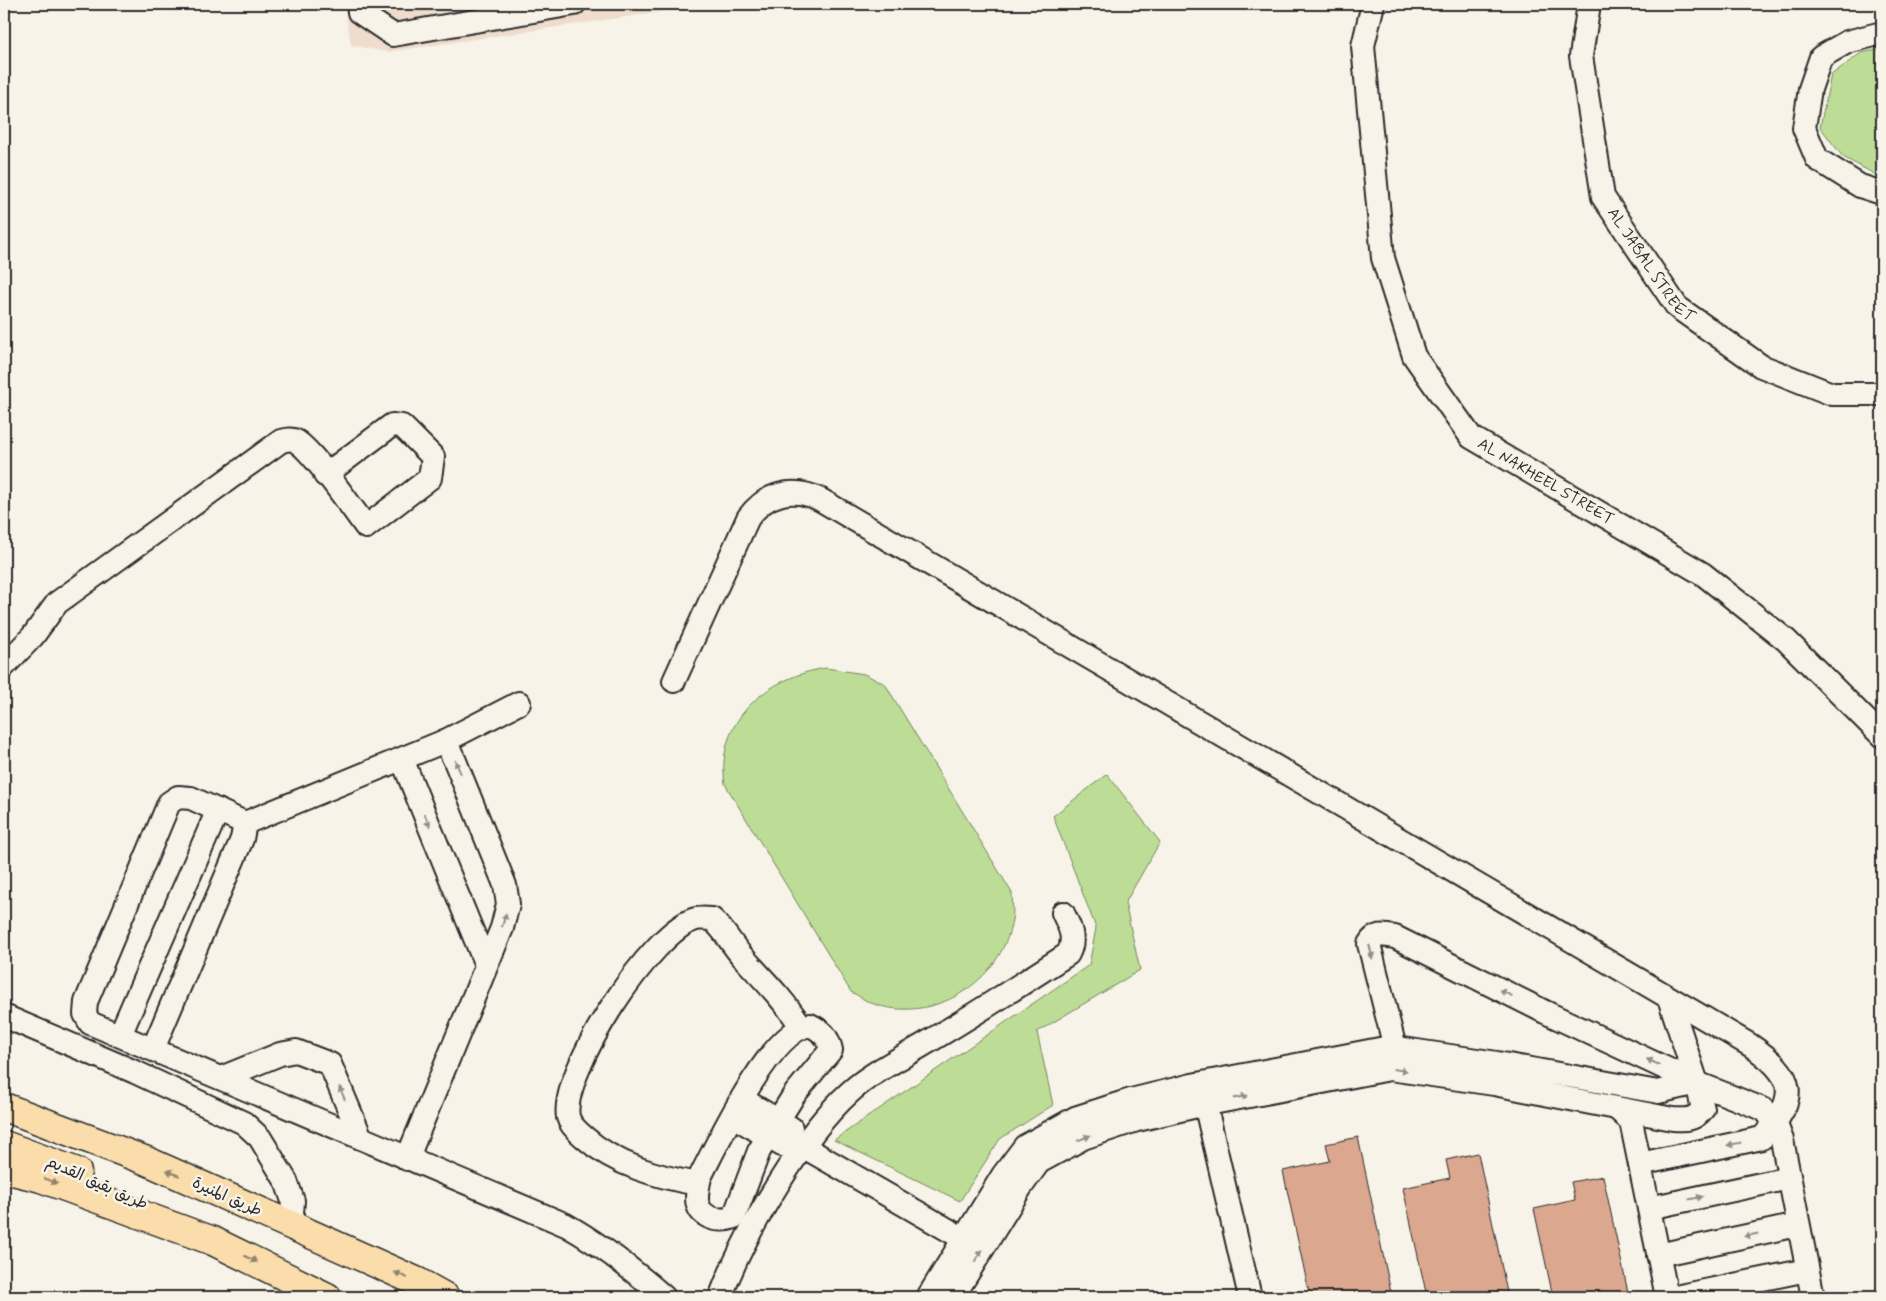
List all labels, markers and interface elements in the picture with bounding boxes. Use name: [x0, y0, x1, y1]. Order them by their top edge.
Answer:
street label: AL JABAL STREET: [1603, 203, 1700, 328]
street label: AL NAKHEEL STREET: [1474, 433, 1618, 530]
one-way arrow: [453, 760, 461, 774]
one-way arrow: [423, 813, 431, 827]
one-way arrow: [500, 912, 508, 927]
one-way arrow: [1367, 944, 1375, 959]
one-way arrow: [1499, 988, 1513, 996]
one-way arrow: [1646, 1058, 1660, 1066]
one-way arrow: [1393, 1066, 1409, 1074]
one-way arrow: [338, 1086, 346, 1101]
one-way arrow: [1233, 1093, 1248, 1101]
one-way arrow: [1077, 1134, 1092, 1142]
one-way arrow: [1726, 1140, 1742, 1148]
street label: طريق بقيق القديم: [42, 1151, 151, 1216]
one-way arrow: [166, 1168, 180, 1176]
street label: طريق المنيرة: [189, 1172, 265, 1222]
one-way arrow: [44, 1178, 58, 1186]
one-way arrow: [1689, 1194, 1704, 1202]
one-way arrow: [1743, 1231, 1758, 1239]
one-way arrow: [974, 1249, 983, 1262]
one-way arrow: [244, 1256, 258, 1264]
one-way arrow: [394, 1270, 408, 1278]

